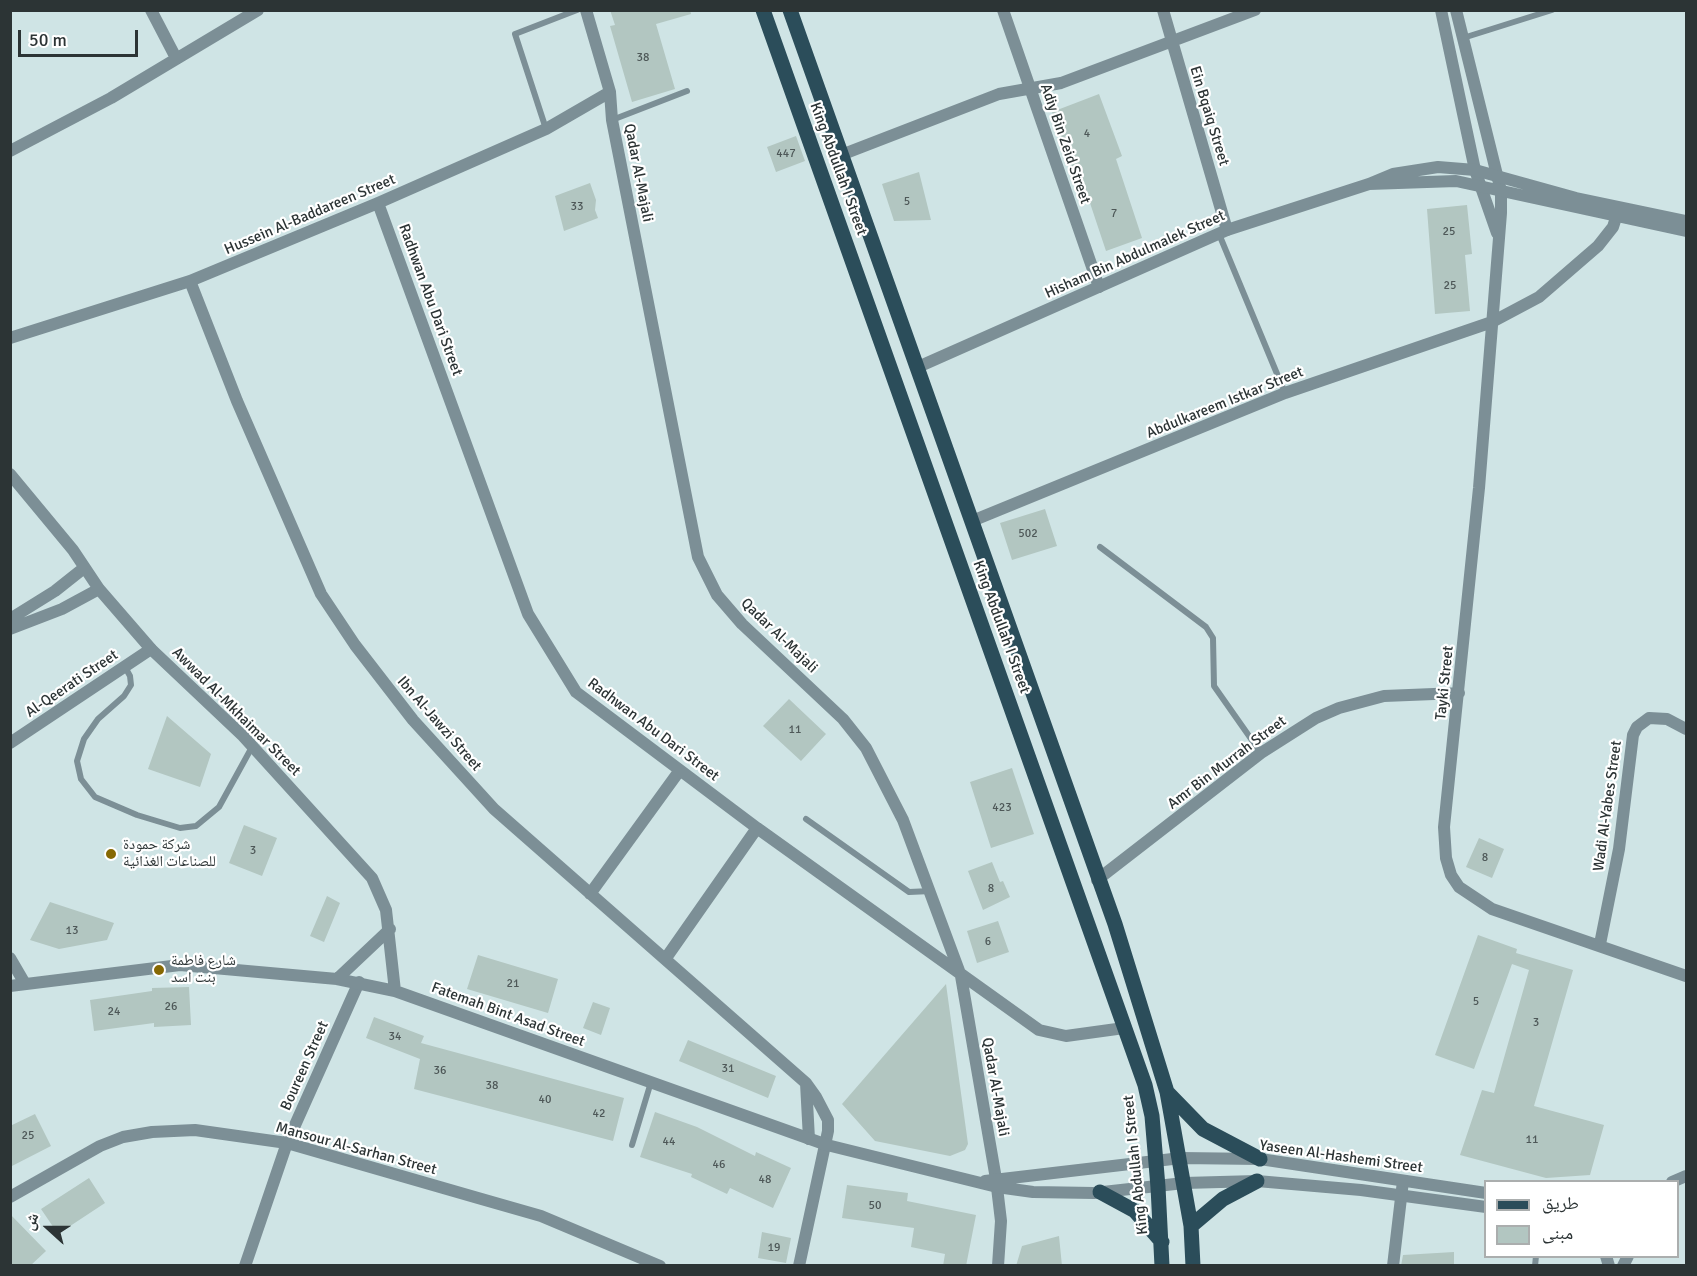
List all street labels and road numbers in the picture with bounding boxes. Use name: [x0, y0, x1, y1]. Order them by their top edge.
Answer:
street label: Ein Bqaiq Street: [1185, 64, 1233, 168]
street label: Adiy Bin Zeid Street: [1036, 82, 1094, 206]
street label: King Abdullah I Street: [806, 100, 870, 238]
street label: Qadar Al-Majali: [620, 122, 656, 224]
street label: Hussein Al-Baddareen Street: [222, 171, 398, 259]
street label: Hisham Bin Abdulmalek Street: [1042, 207, 1228, 303]
street label: Radhwan Abu Dari Street: [394, 222, 466, 378]
street label: Abdulkareem Istkar Street: [1144, 363, 1306, 443]
street label: King Abdullah I Street: [969, 558, 1033, 696]
street label: Qadar Al-Majali: [737, 595, 821, 677]
street label: Awwad Al-Mkhaimar Street: [168, 644, 304, 780]
street label: Tayki Street: [1432, 645, 1458, 721]
street label: Al-Qeerati Street: [22, 646, 122, 722]
street label: Ibn Al-Jawzi Street: [393, 673, 485, 775]
street label: Radhwan Abu Dari Street: [584, 675, 722, 785]
street label: Amr Bin Murrah Street: [1164, 712, 1290, 814]
street label: Wadi Al-Yabes Street: [1590, 740, 1626, 872]
street label: Fatemah Bint Asad Street: [429, 979, 587, 1051]
street label: Boureen Street: [277, 1019, 333, 1113]
street label: Qadar Al-Majali: [977, 1036, 1013, 1138]
street label: King Abdullah I Street: [1120, 1094, 1152, 1236]
street label: Mansour Al-Sarhan Street: [274, 1119, 438, 1179]
street label: Yaseen Al-Hashemi Street: [1258, 1137, 1424, 1177]

